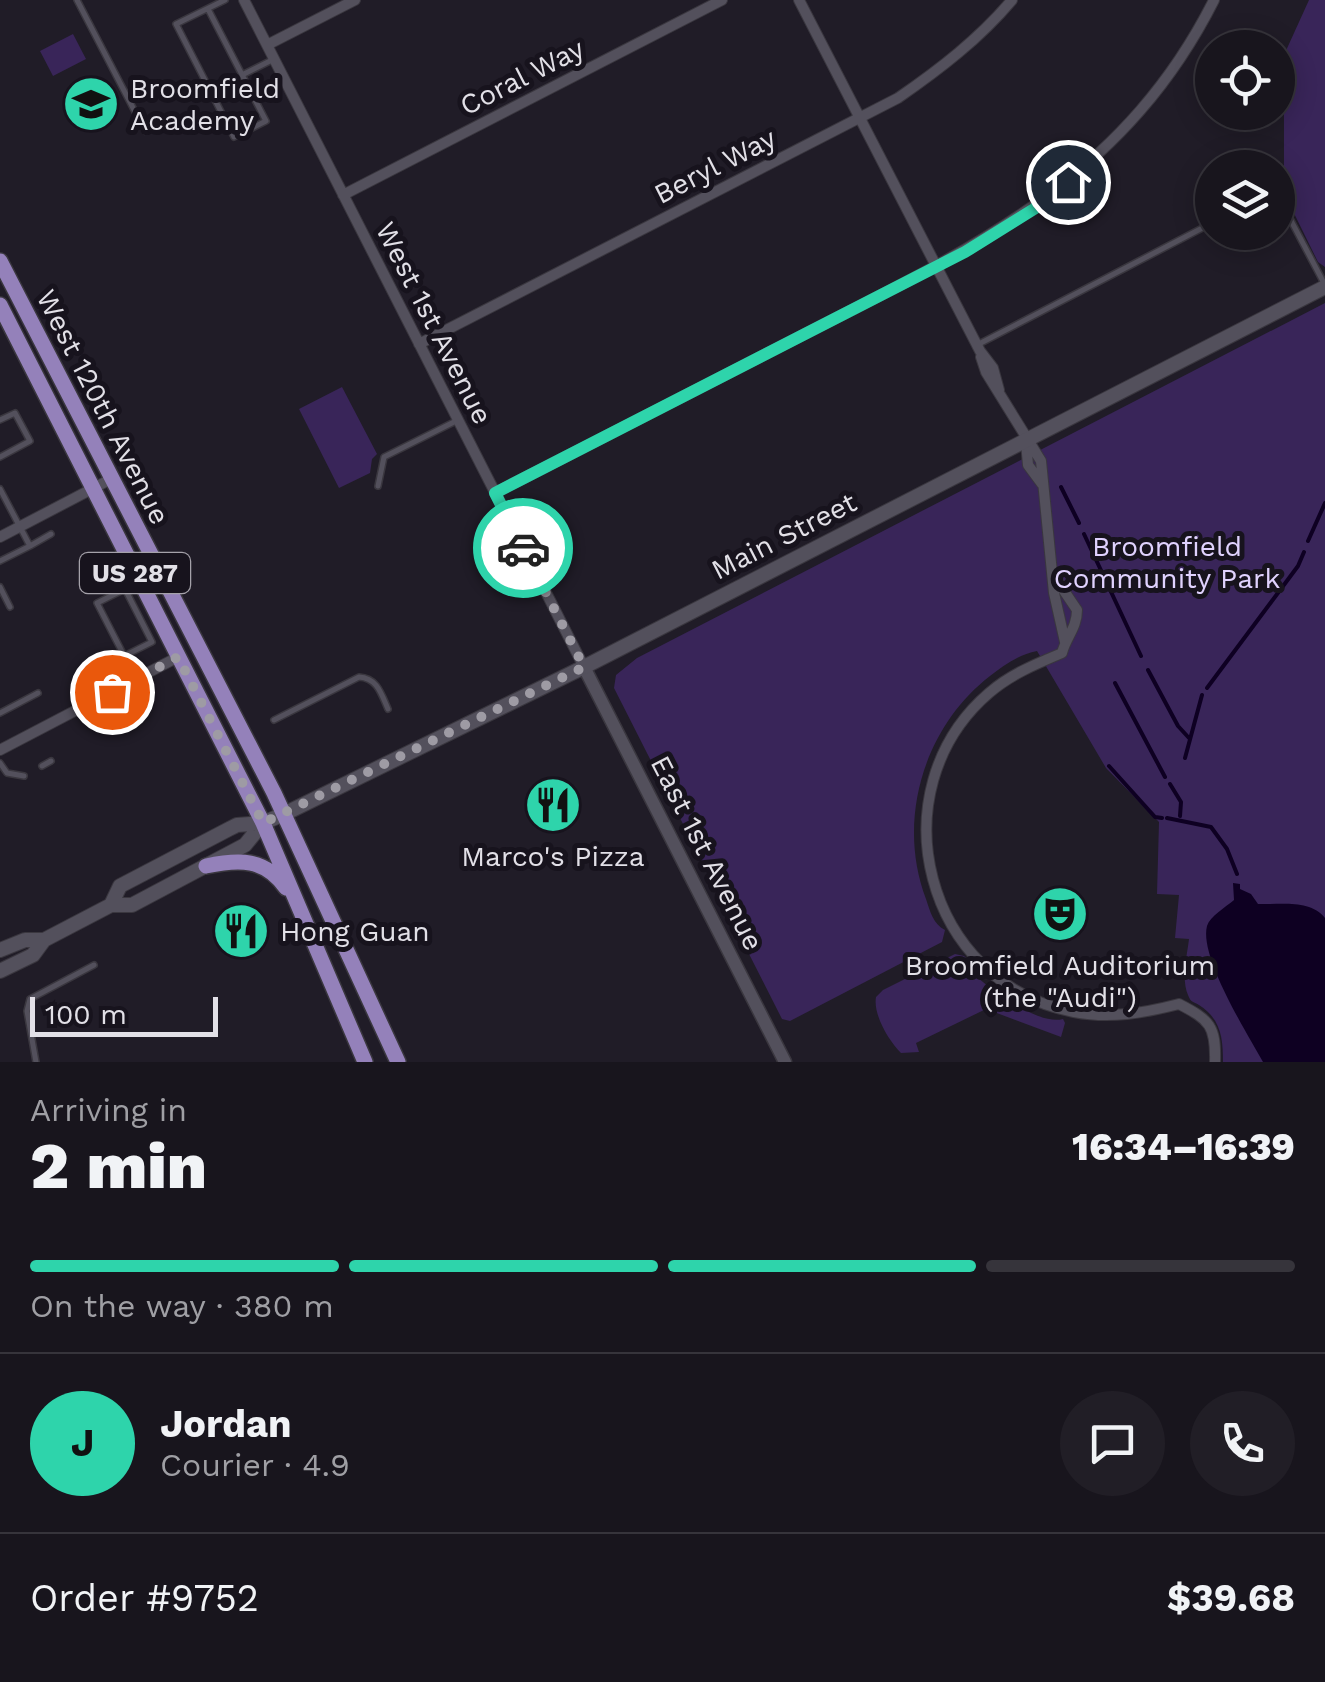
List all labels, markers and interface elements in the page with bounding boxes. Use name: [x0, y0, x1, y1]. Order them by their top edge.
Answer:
map controls: [1195, 30, 1295, 250]
button: locate: [1195, 30, 1295, 130]
street label: Coral Way: [455, 31, 590, 122]
place label: Broomfield Academy: [130, 72, 280, 137]
school or university icon: Broomfield Academy: [61, 74, 121, 134]
street label: Beryl Way: [649, 121, 782, 211]
pin: [1026, 140, 1111, 225]
button: layers: [1195, 150, 1295, 250]
icon: home: [1041, 155, 1096, 210]
street label: West 1st Avenue: [369, 216, 499, 430]
street label: West 120th Avenue: [30, 284, 176, 530]
street label: Main Street: [706, 485, 862, 587]
courier: [473, 498, 573, 598]
icon: car: [496, 521, 551, 576]
park label: Broomfield Community Park: [1054, 530, 1280, 595]
road number: US 287: [80, 553, 190, 593]
pin: [70, 650, 155, 735]
icon: bag: [85, 665, 140, 720]
street label: East 1st Avenue: [644, 750, 770, 956]
restaurant icon: Marco's Pizza: [523, 775, 583, 835]
place label: Marco's Pizza: [461, 840, 645, 873]
theatre icon: Broomfield Auditorium (the "Audi"): [1030, 884, 1090, 944]
restaurant icon: Hong Guan: [211, 901, 271, 961]
place label: Hong Guan: [280, 915, 430, 948]
place label: Broomfield Auditorium (the "Audi"): [905, 949, 1215, 1014]
scale bar: [30, 992, 218, 1036]
text: 100 m: [45, 998, 127, 1031]
text: Arriving in: [30, 1091, 187, 1129]
text: 16:34–16:39: [1072, 1125, 1295, 1169]
text: 2 min: [30, 1128, 207, 1204]
text: On the way · 380 m: [30, 1287, 334, 1325]
button: chat: [1060, 1391, 1165, 1496]
button: phone: [1190, 1391, 1295, 1496]
text: Jordan: [160, 1402, 292, 1446]
text: J: [71, 1421, 94, 1465]
text: Courier · 4.9: [160, 1446, 350, 1484]
text: Order #9752: [30, 1576, 259, 1620]
text: $39.68: [1167, 1576, 1295, 1620]

